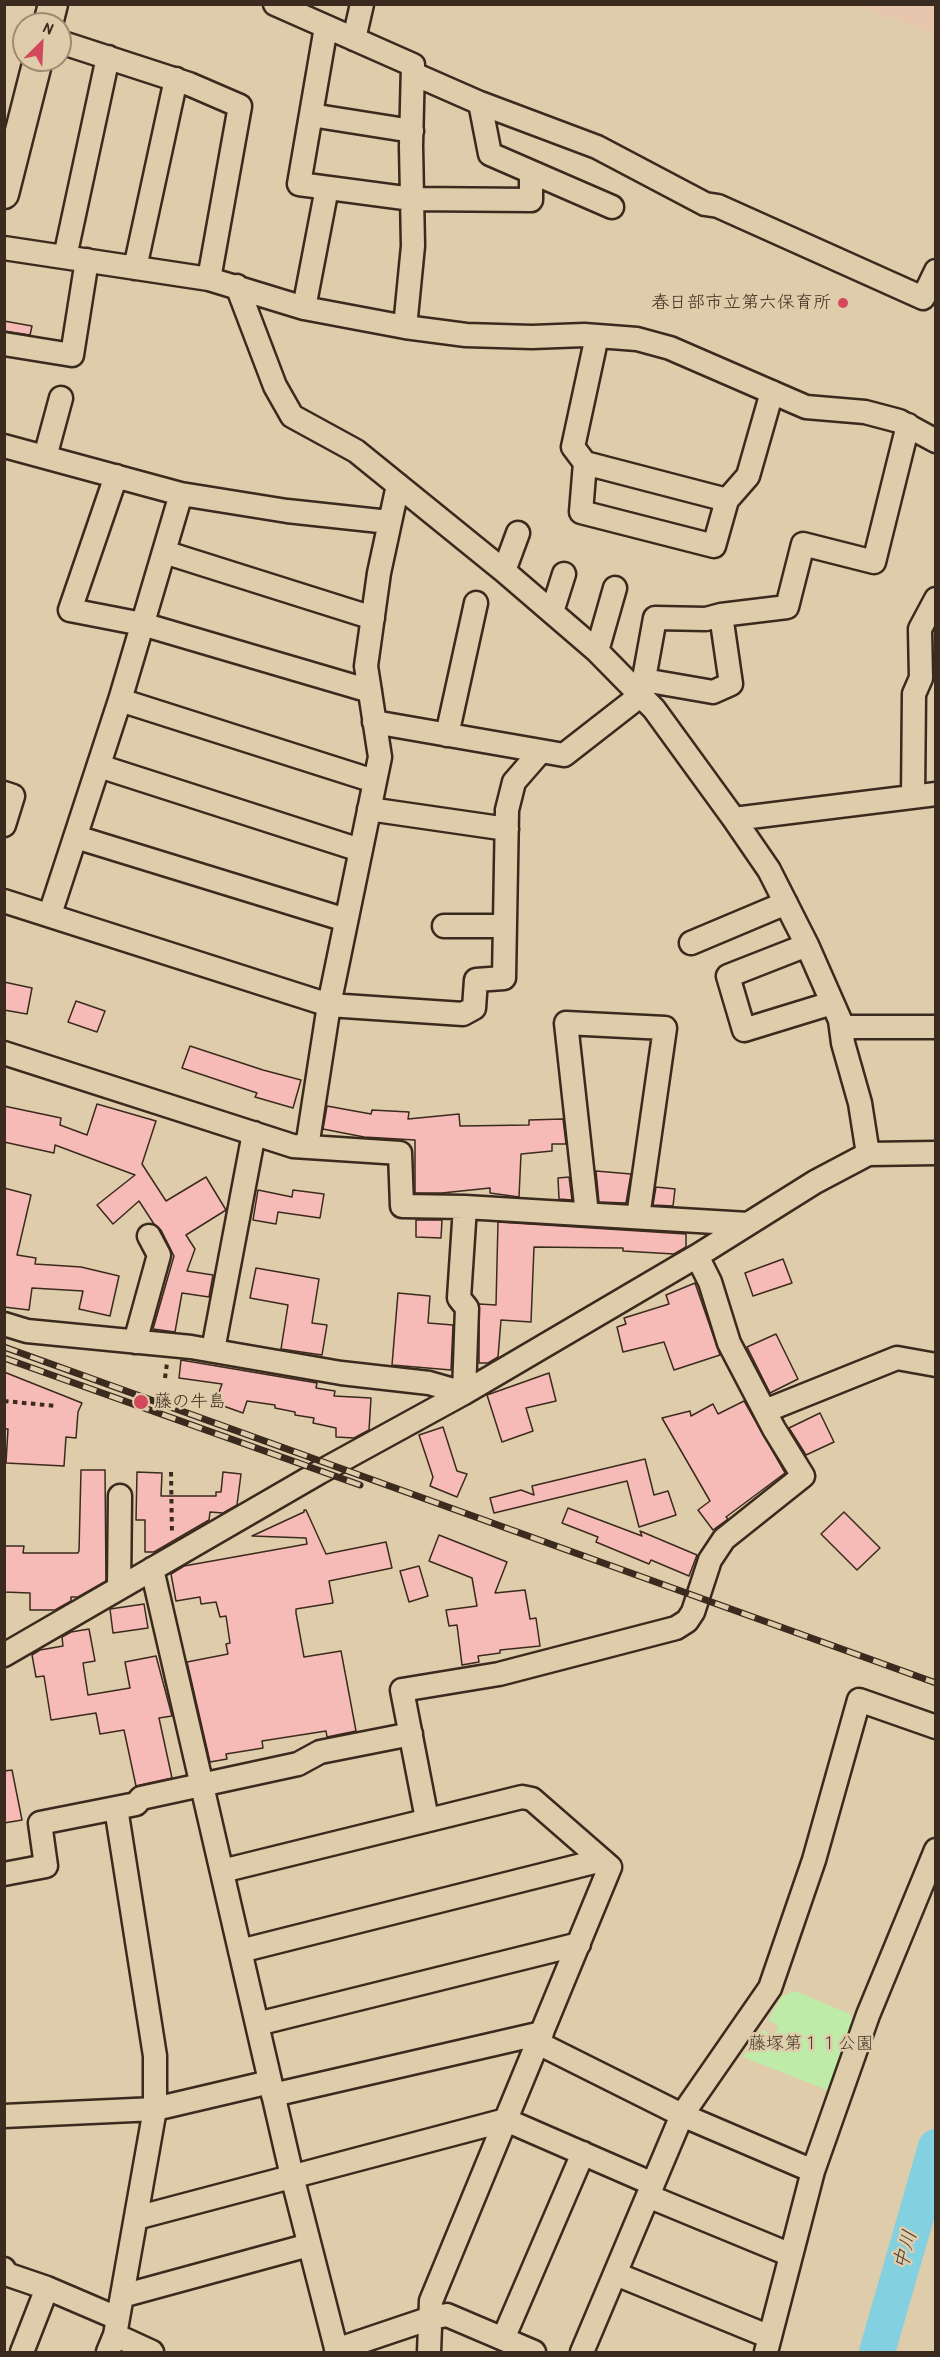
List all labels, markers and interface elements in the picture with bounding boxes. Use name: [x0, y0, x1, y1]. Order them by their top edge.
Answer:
north arrow: [12, 12, 72, 72]
text: N: [40, 16, 57, 39]
place label: 春日部市立第六保育所: [651, 292, 831, 314]
marker: 春日部市立第六保育所: [836, 296, 850, 310]
place label: 藤の牛島: [154, 1391, 226, 1413]
marker: 藤の牛島: [132, 1393, 150, 1411]
park label: 藤塚第１１公園: [748, 2033, 874, 2055]
water label: 中川: [889, 2227, 923, 2273]

